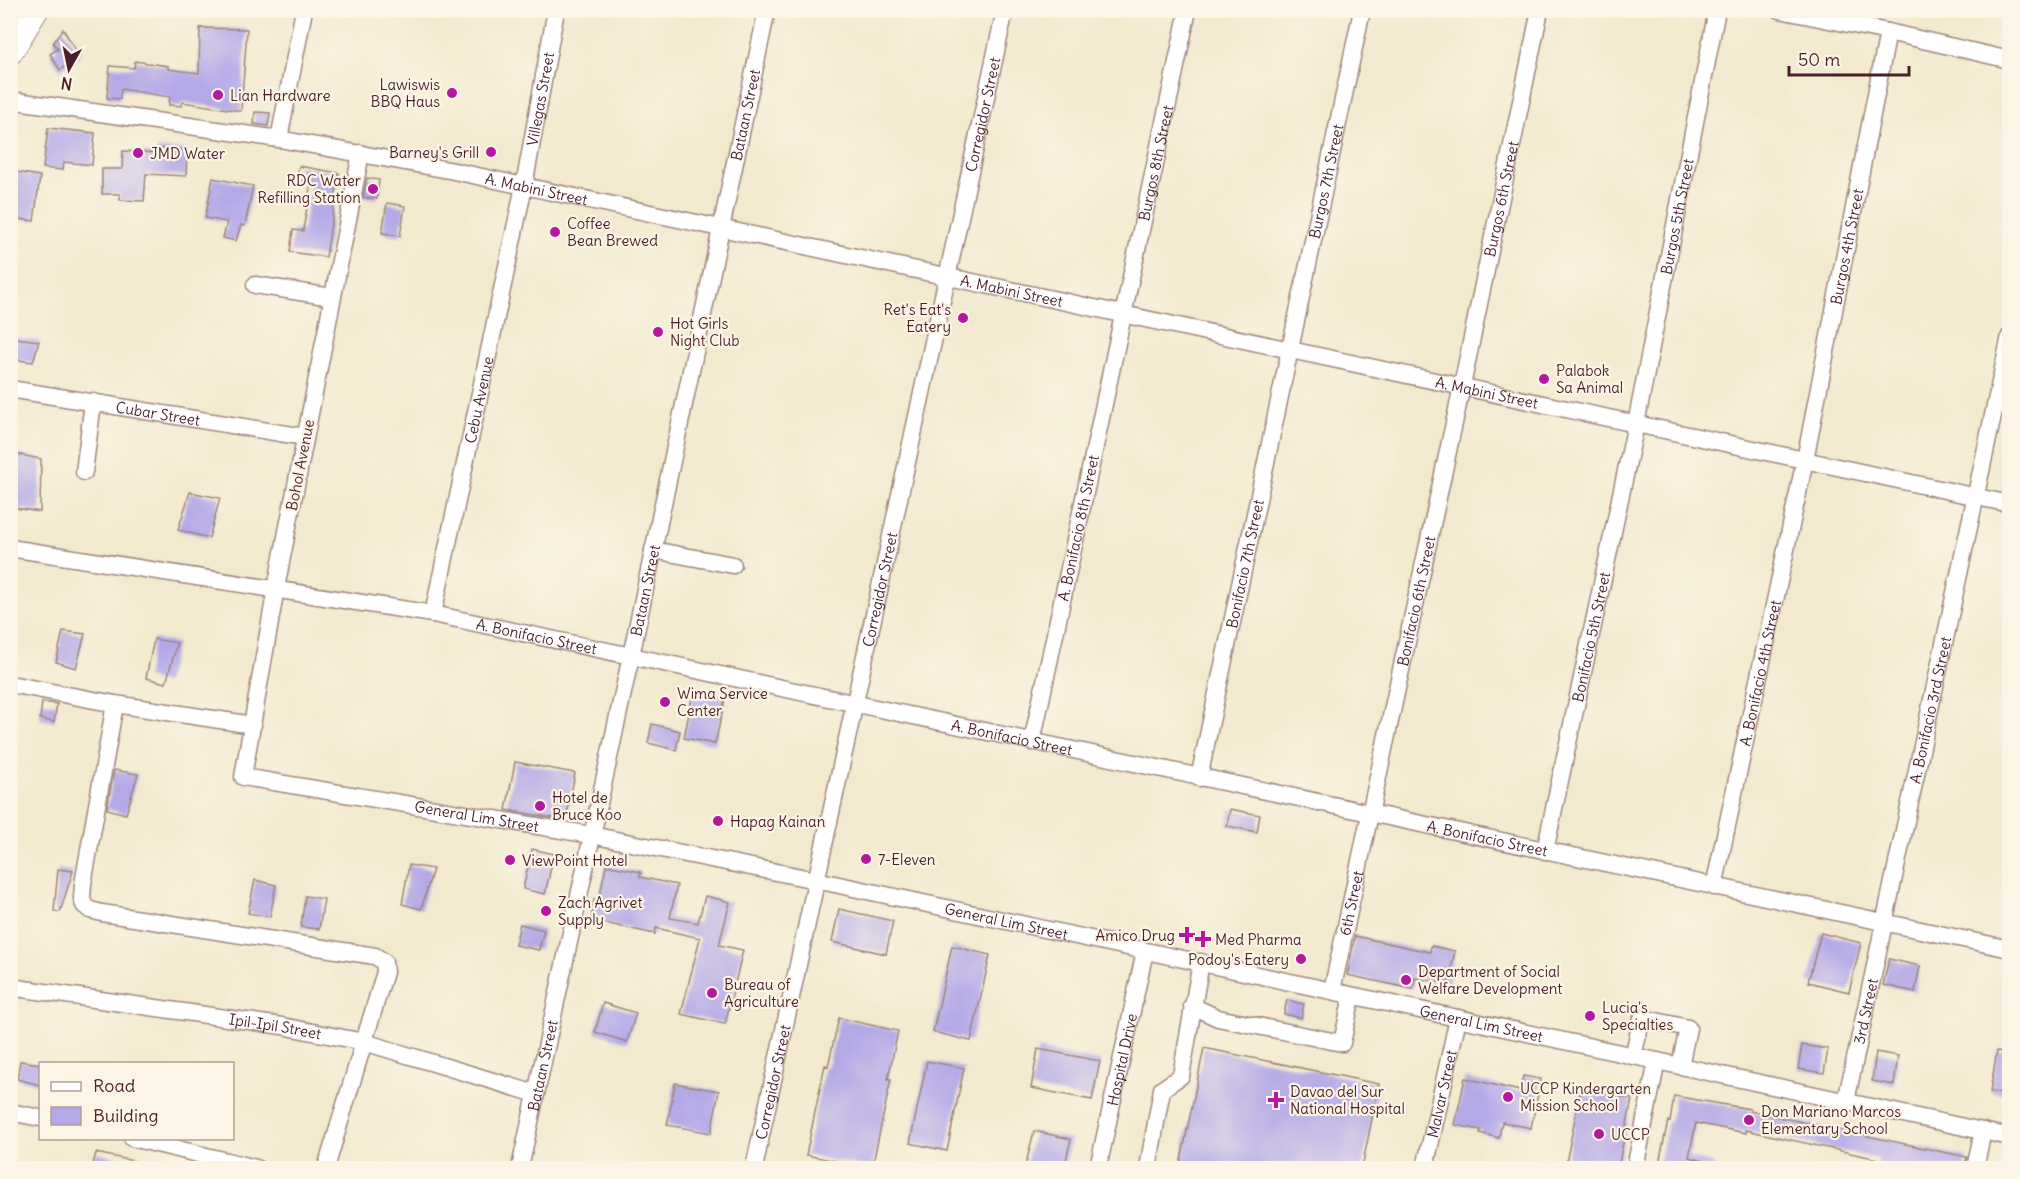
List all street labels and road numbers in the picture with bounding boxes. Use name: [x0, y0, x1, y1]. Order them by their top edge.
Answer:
street label: Villegas Street: [522, 51, 558, 147]
street label: Corregidor Street: [961, 55, 1004, 174]
street label: Bataan Street: [726, 67, 764, 162]
street label: Burgos 8th Street: [1134, 103, 1177, 223]
street label: Burgos 7th Street: [1304, 122, 1347, 240]
street label: Burgos 6th Street: [1480, 139, 1522, 258]
street label: Burgos 5th Street: [1656, 157, 1697, 276]
street label: A. Mabini Street: [483, 168, 589, 209]
street label: Burgos 4th Street: [1826, 187, 1867, 306]
street label: A. Mabini Street: [959, 270, 1065, 311]
street label: Cebu Avenue: [460, 355, 497, 445]
street label: A. Mabini Street: [1434, 372, 1540, 412]
street label: Cubar Street: [115, 397, 202, 429]
street label: Bohol Avenue: [282, 418, 318, 512]
street label: A. Bonifacio 8th Street: [1053, 453, 1102, 603]
street label: Bonifacio 7th Street: [1222, 498, 1267, 630]
street label: Corregidor Street: [858, 530, 901, 649]
street label: Bonifacio 6th Street: [1393, 534, 1439, 668]
street label: Bataan Street: [626, 543, 664, 638]
street label: Bonifacio 5th Street: [1568, 570, 1614, 704]
street label: A. Bonifacio 4th Street: [1735, 598, 1784, 748]
street label: A. Bonifacio Street: [474, 614, 599, 658]
street label: A. Bonifacio 3rd Street: [1905, 635, 1955, 785]
street label: A. Bonifacio Street: [950, 715, 1074, 759]
street label: General Lim Street: [413, 796, 540, 836]
street label: A. Bonifacio Street: [1425, 816, 1549, 860]
street label: 6th Street: [1335, 869, 1367, 937]
street label: General Lim Street: [943, 898, 1070, 943]
street label: 3rd Street: [1849, 976, 1882, 1046]
street label: General Lim Street: [1418, 1001, 1545, 1046]
street label: Ipil-Ipil Street: [228, 1009, 323, 1043]
street label: Hospital Drive: [1102, 1012, 1141, 1108]
street label: Bataan Street: [523, 1018, 561, 1113]
street label: Corregidor Street: [751, 1023, 794, 1141]
street label: Malvar Street: [1422, 1048, 1460, 1140]

